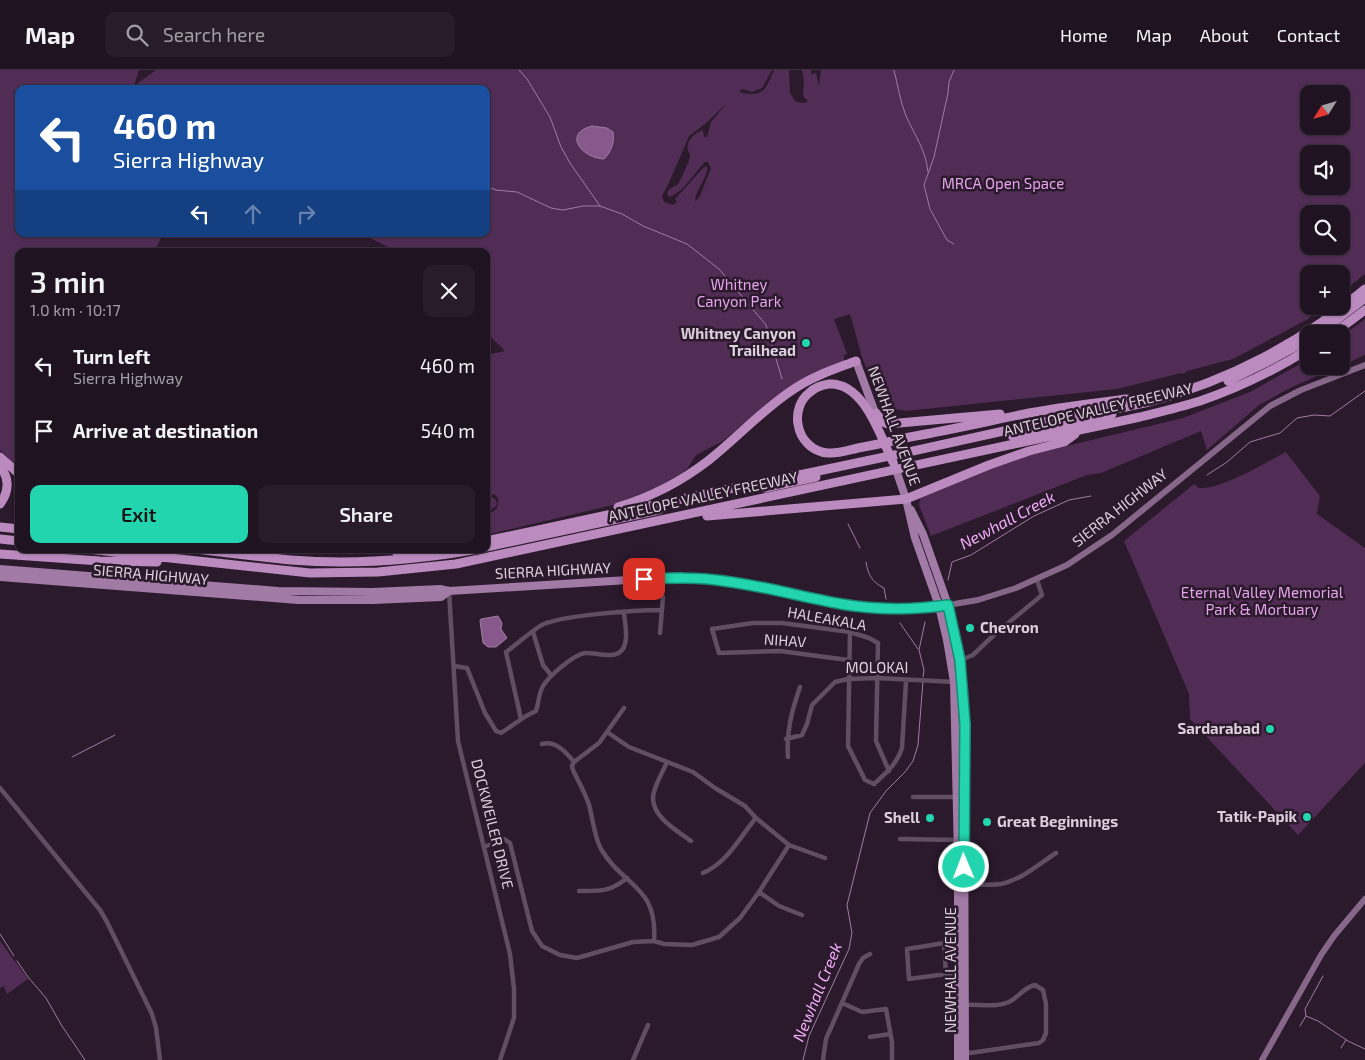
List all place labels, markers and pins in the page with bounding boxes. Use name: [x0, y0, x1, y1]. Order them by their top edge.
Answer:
place label: Whitney Canyon Trailhead: [681, 324, 796, 359]
marker: Whitney Canyon Trailhead: [800, 337, 812, 349]
pin: [623, 558, 665, 600]
place label: Chevron: [980, 618, 1039, 636]
marker: Chevron: [964, 622, 976, 634]
place label: Sardarabad: [1177, 719, 1260, 737]
marker: Sardarabad: [1264, 723, 1276, 735]
place label: Tatik-Papik: [1217, 807, 1298, 825]
place label: Shell: [884, 808, 920, 826]
marker: Tatik-Papik: [1301, 811, 1313, 823]
marker: Shell: [924, 812, 936, 824]
place label: Great Beginnings: [997, 812, 1118, 830]
marker: Great Beginnings: [981, 816, 993, 828]

